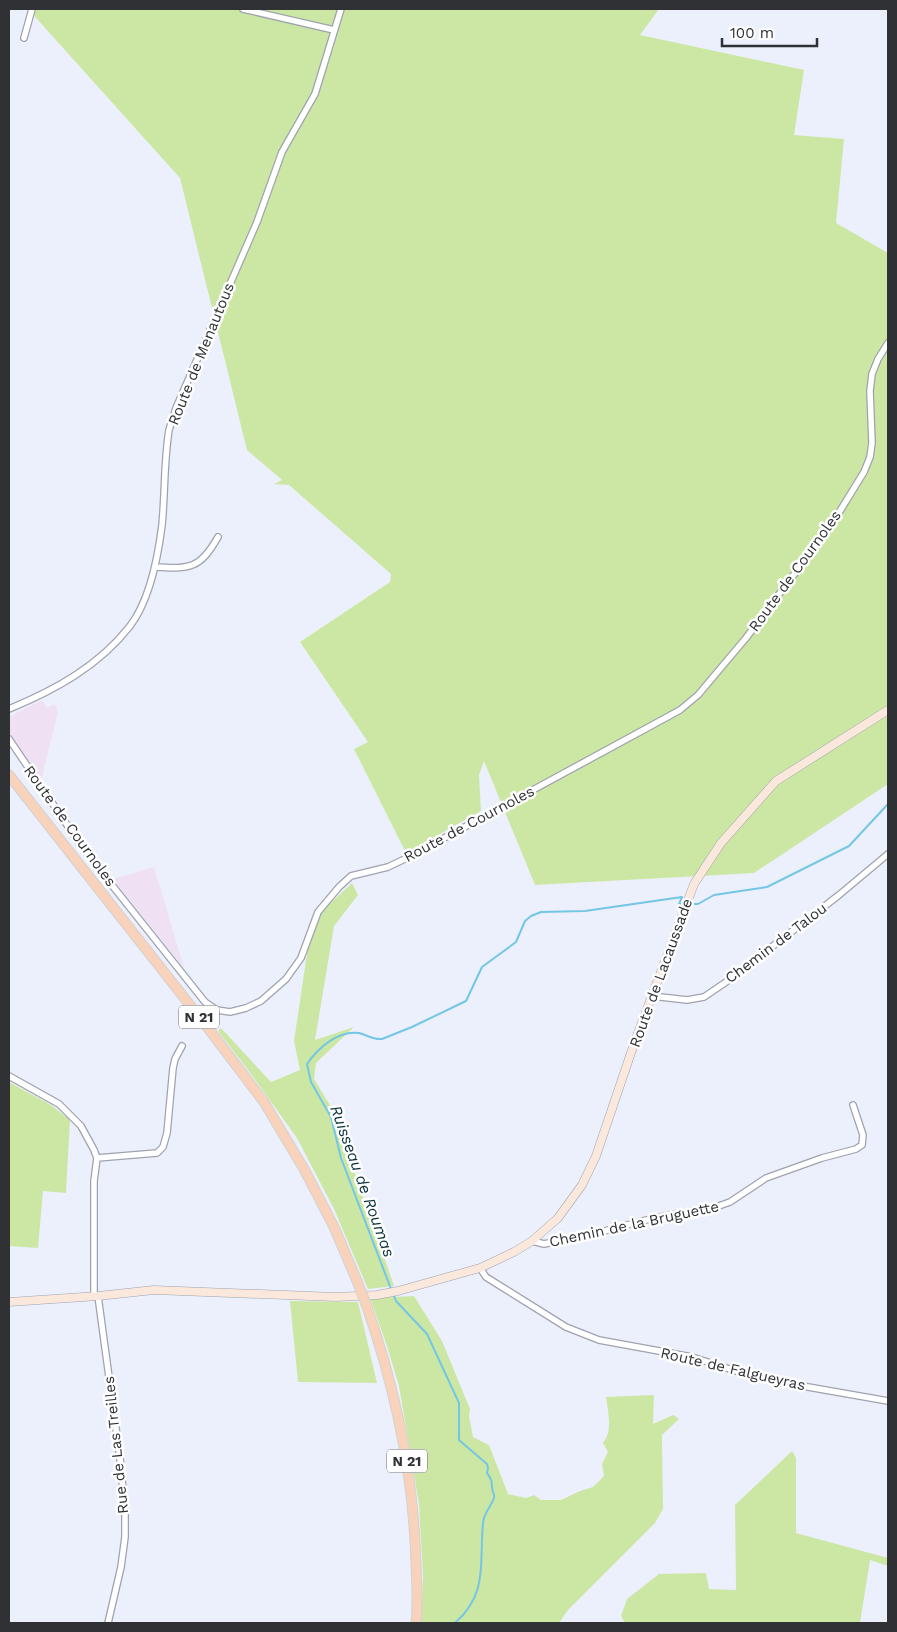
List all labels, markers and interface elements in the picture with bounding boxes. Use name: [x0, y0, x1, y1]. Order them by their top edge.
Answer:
scale bar: [722, 15, 817, 47]
text: 100 m: [730, 24, 774, 42]
street label: Route de Menautous: [164, 280, 238, 428]
street label: Route de Cournoles: [745, 507, 845, 635]
street label: Route de Cournoles: [20, 762, 120, 890]
street label: Route de Cournoles: [401, 782, 537, 866]
street label: Route de Lacaussade: [626, 896, 696, 1050]
street label: Chemin de Talou: [722, 899, 830, 987]
road number: N 21: [179, 1006, 219, 1028]
water label: Ruisseau de Roumas: [326, 1103, 399, 1260]
street label: Chemin de la Bruguette: [547, 1197, 721, 1251]
street label: Route de Falgueyras: [659, 1344, 807, 1394]
street label: Rue de Las Treilles: [100, 1375, 132, 1515]
road number: N 21: [387, 1450, 427, 1472]

